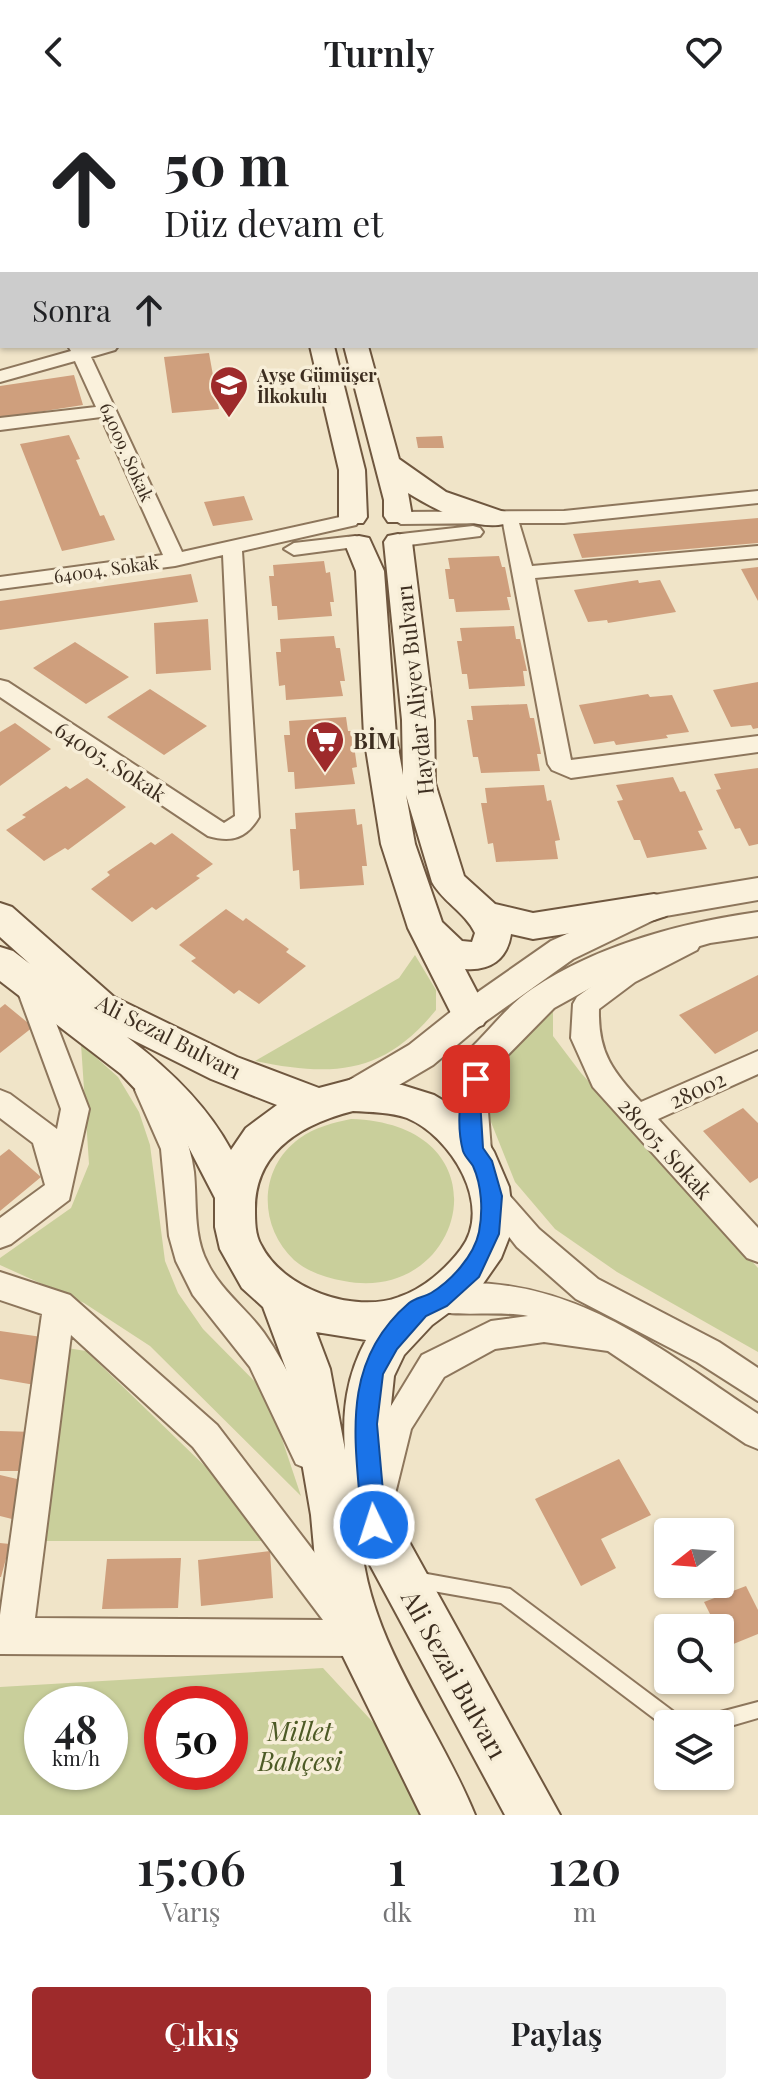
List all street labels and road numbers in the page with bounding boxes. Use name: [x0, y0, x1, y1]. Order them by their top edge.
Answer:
street label: 64009. Sokak: [94, 399, 160, 505]
street label: 64004. Sokak: [52, 550, 160, 588]
street label: Haydar Aliyev Bulvarı: [388, 584, 440, 796]
street label: 64005. Sokak: [49, 714, 173, 808]
street label: Ali Sezal Bulvarı: [91, 986, 247, 1085]
street label: 28002: [664, 1063, 730, 1115]
street label: 28005. Sokak: [612, 1091, 720, 1205]
street label: Ali Sezai Bulvarı: [394, 1582, 516, 1765]

